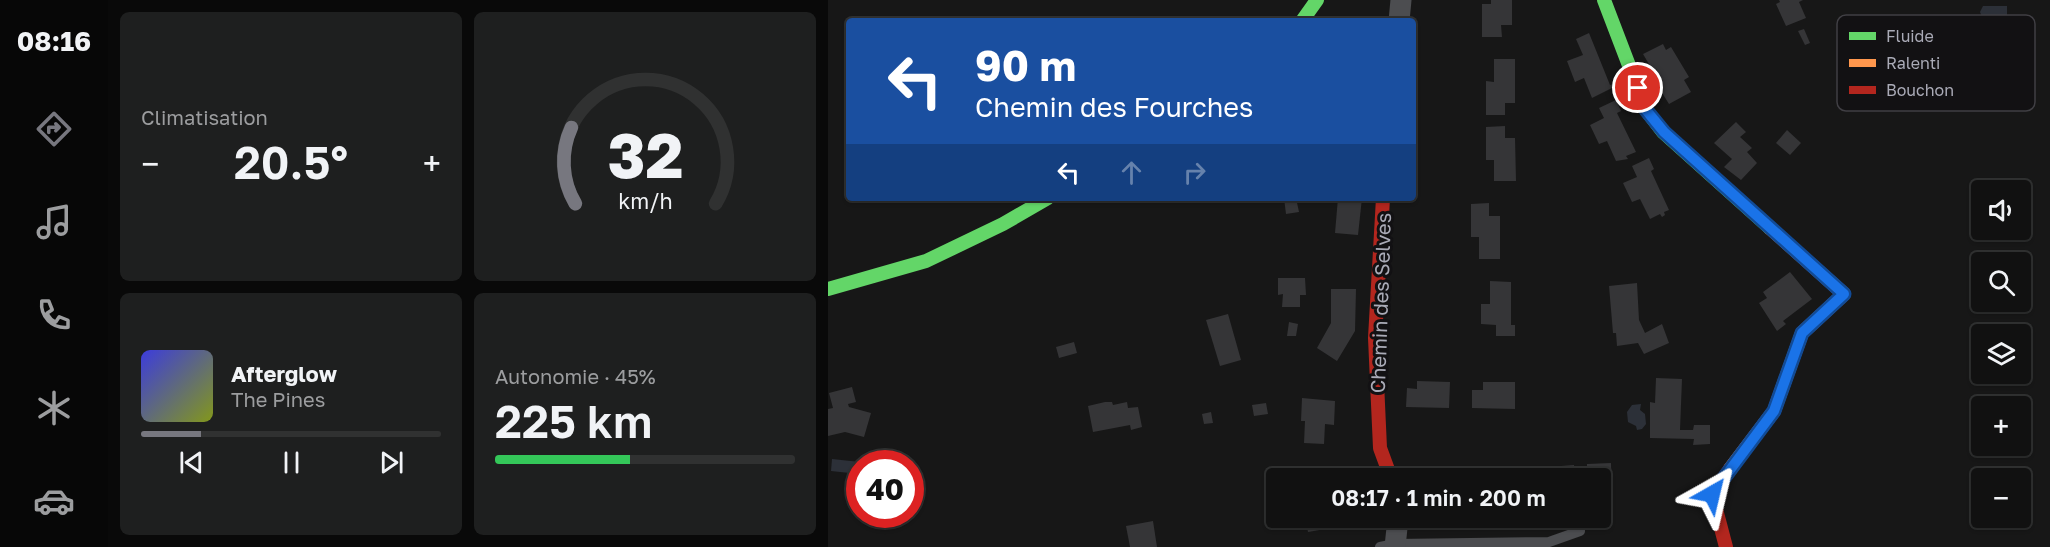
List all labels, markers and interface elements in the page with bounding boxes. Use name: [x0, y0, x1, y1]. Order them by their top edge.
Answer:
legend: [1837, 15, 2035, 111]
text: 08:16: [17, 25, 91, 57]
text: Fluide: [1886, 26, 1934, 46]
text: 90 m: [975, 40, 1076, 90]
icon: left: [876, 42, 954, 120]
text: Ralenti: [1886, 53, 1940, 73]
pin: [1612, 62, 1663, 113]
icon: arrive: [1621, 71, 1654, 104]
text: Bouchon: [1886, 80, 1954, 100]
text: Chemin des Fourches: [975, 91, 1253, 123]
text: Climatisation: [141, 105, 268, 129]
icon: directions: [33, 108, 75, 150]
text: 32: [607, 117, 683, 192]
text: 20.5°: [234, 135, 348, 189]
text: −: [141, 144, 159, 183]
text: +: [423, 144, 441, 183]
icon: left: [1052, 156, 1085, 189]
icon: ahead: [1115, 156, 1148, 189]
icon: right: [1178, 156, 1211, 189]
map controls: [1971, 180, 2031, 528]
button: sound: [1971, 180, 2031, 240]
text: km/h: [618, 188, 672, 214]
icon: music: [33, 201, 75, 243]
street label: Chemin des Selves: [1365, 212, 1395, 394]
button: search: [1971, 252, 2031, 312]
icon: phone: [33, 294, 75, 336]
button: layers: [1971, 324, 2031, 384]
text: Afterglow: [231, 360, 337, 387]
text: Autonomie · 45%: [495, 364, 656, 388]
icon: climate: [33, 387, 75, 429]
text: The Pines: [231, 387, 325, 411]
text: 225 km: [495, 394, 652, 448]
button: +: [1971, 396, 2031, 456]
icon: previous: [175, 446, 208, 479]
icon: pause: [275, 446, 308, 479]
icon: next: [375, 446, 408, 479]
speed limit sign: 40: [846, 450, 924, 528]
position arrow: [1680, 462, 1744, 526]
button: −: [1971, 468, 2031, 528]
icon: car: [33, 480, 75, 522]
text: 08:17 · 1 min · 200 m: [1331, 484, 1546, 511]

